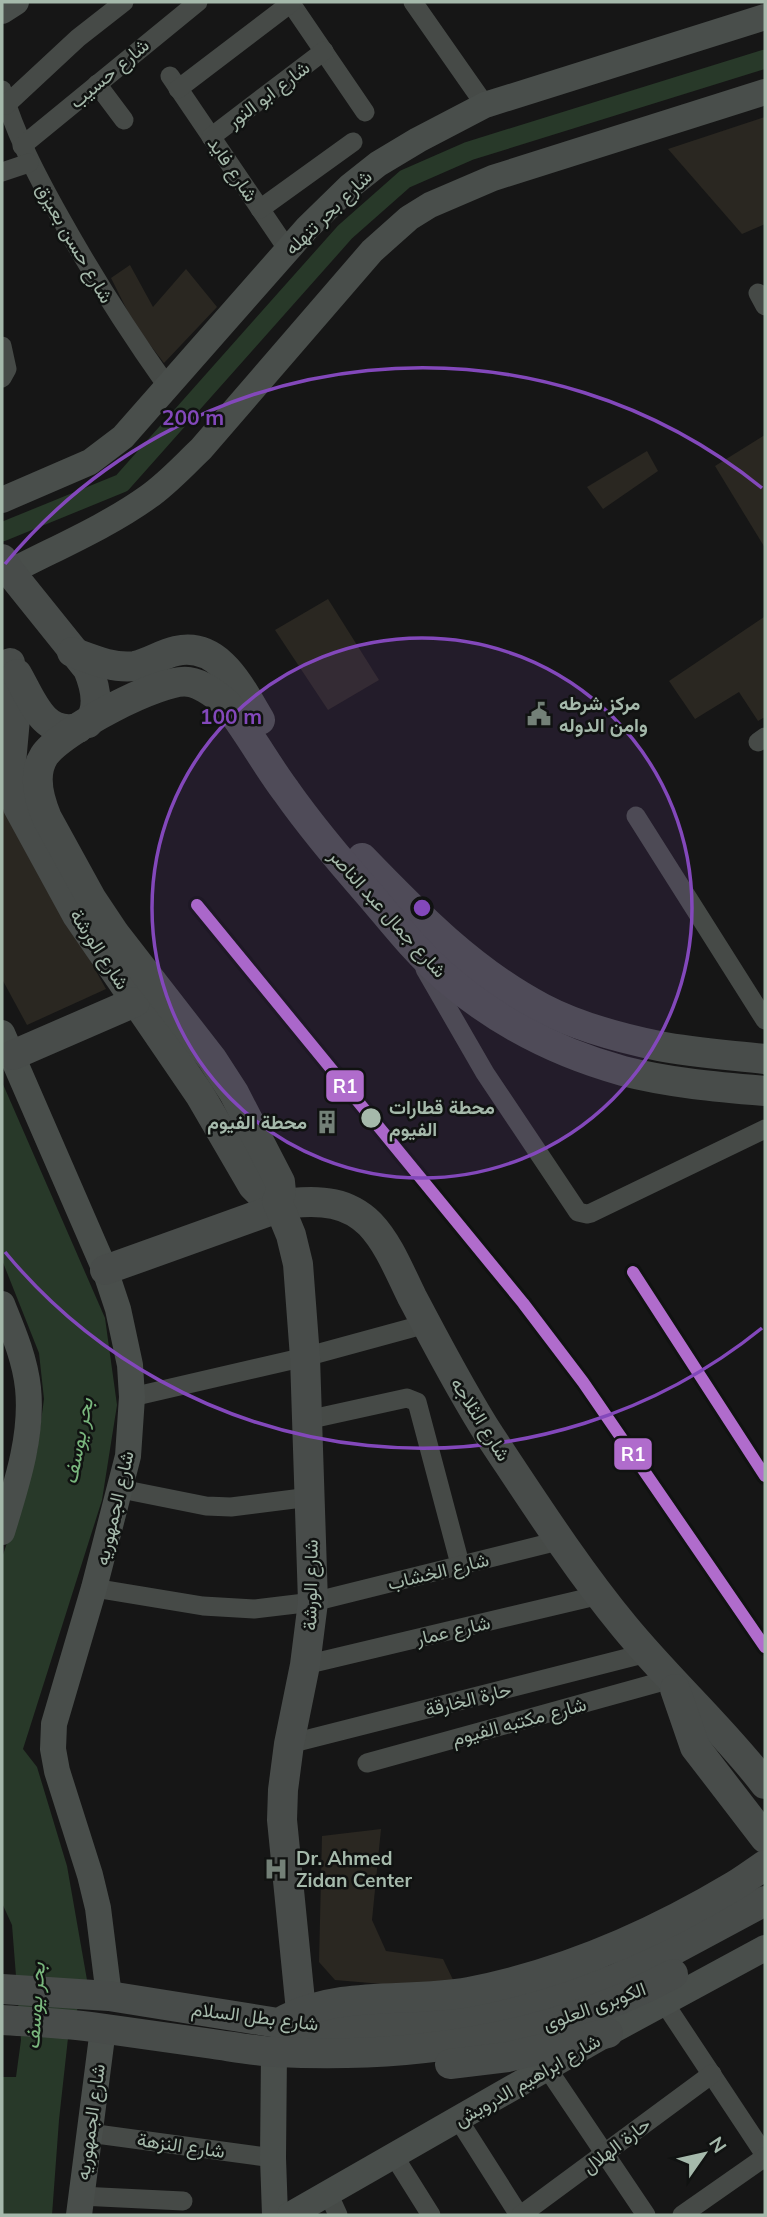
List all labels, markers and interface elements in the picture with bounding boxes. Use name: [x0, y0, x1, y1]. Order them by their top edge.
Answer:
street label: شارع حسيب: [64, 33, 154, 114]
street label: شارع ابو النور: [221, 55, 315, 134]
street label: شارع فايد: [202, 132, 263, 206]
street label: شارع بحر تنهله: [279, 164, 377, 260]
street label: شارع حسن بعيزق: [30, 179, 119, 308]
text: 200 m: [162, 404, 224, 430]
place label: مركز شرطه وامن الدوله: [559, 691, 648, 738]
public building icon: مركز شرطه وامن الدوله: [525, 700, 553, 728]
text: 100 m: [200, 703, 262, 729]
street label: شارع جمال عبد الناصر: [322, 843, 452, 983]
centre of rings: [410, 896, 434, 920]
street label: شارع الورشة: [64, 904, 135, 994]
line badge: R1: [325, 1069, 365, 1103]
text: R1: [333, 1074, 357, 1098]
place label: محطة قطارات الفيوم: [389, 1095, 495, 1142]
marker: محطة قطارات الفيوم: [359, 1106, 383, 1130]
building icon: محطة الفيوم: [313, 1108, 341, 1136]
place label: محطة الفيوم: [207, 1110, 307, 1135]
street label: شارع الثلاجه: [445, 1373, 516, 1466]
water label: بحر يوسف: [56, 1395, 99, 1486]
line badge: R1: [613, 1437, 653, 1471]
text: R1: [621, 1442, 645, 1466]
street label: شارع الجمهوريه: [89, 1448, 140, 1568]
street label: شارع الورشة: [297, 1539, 324, 1631]
street label: شارع الخشاب: [385, 1547, 491, 1596]
street label: شارع عمار: [413, 1610, 493, 1651]
street label: حارة الخارقة: [422, 1677, 514, 1721]
street label: شارع مكتبه الفيوم: [449, 1692, 589, 1751]
place label: Dr. Ahmed Zidan Center: [296, 1846, 412, 1892]
hospital icon: Dr. Ahmed Zidan Center: [262, 1855, 290, 1883]
water label: بحر يوسف: [18, 1961, 51, 2050]
street label: الكوبرى العلوى: [539, 1976, 649, 2036]
street label: شارع بطل السلام: [190, 1996, 320, 2037]
street label: شارع ابراهيم الدرويش: [450, 2028, 605, 2132]
street label: شارع الجمهوريه: [70, 2062, 111, 2182]
street label: حارة الهلال: [577, 2111, 655, 2179]
north arrow: [669, 2119, 739, 2189]
street label: شارع النزهة: [135, 2127, 226, 2164]
text: N: [704, 2132, 732, 2157]

